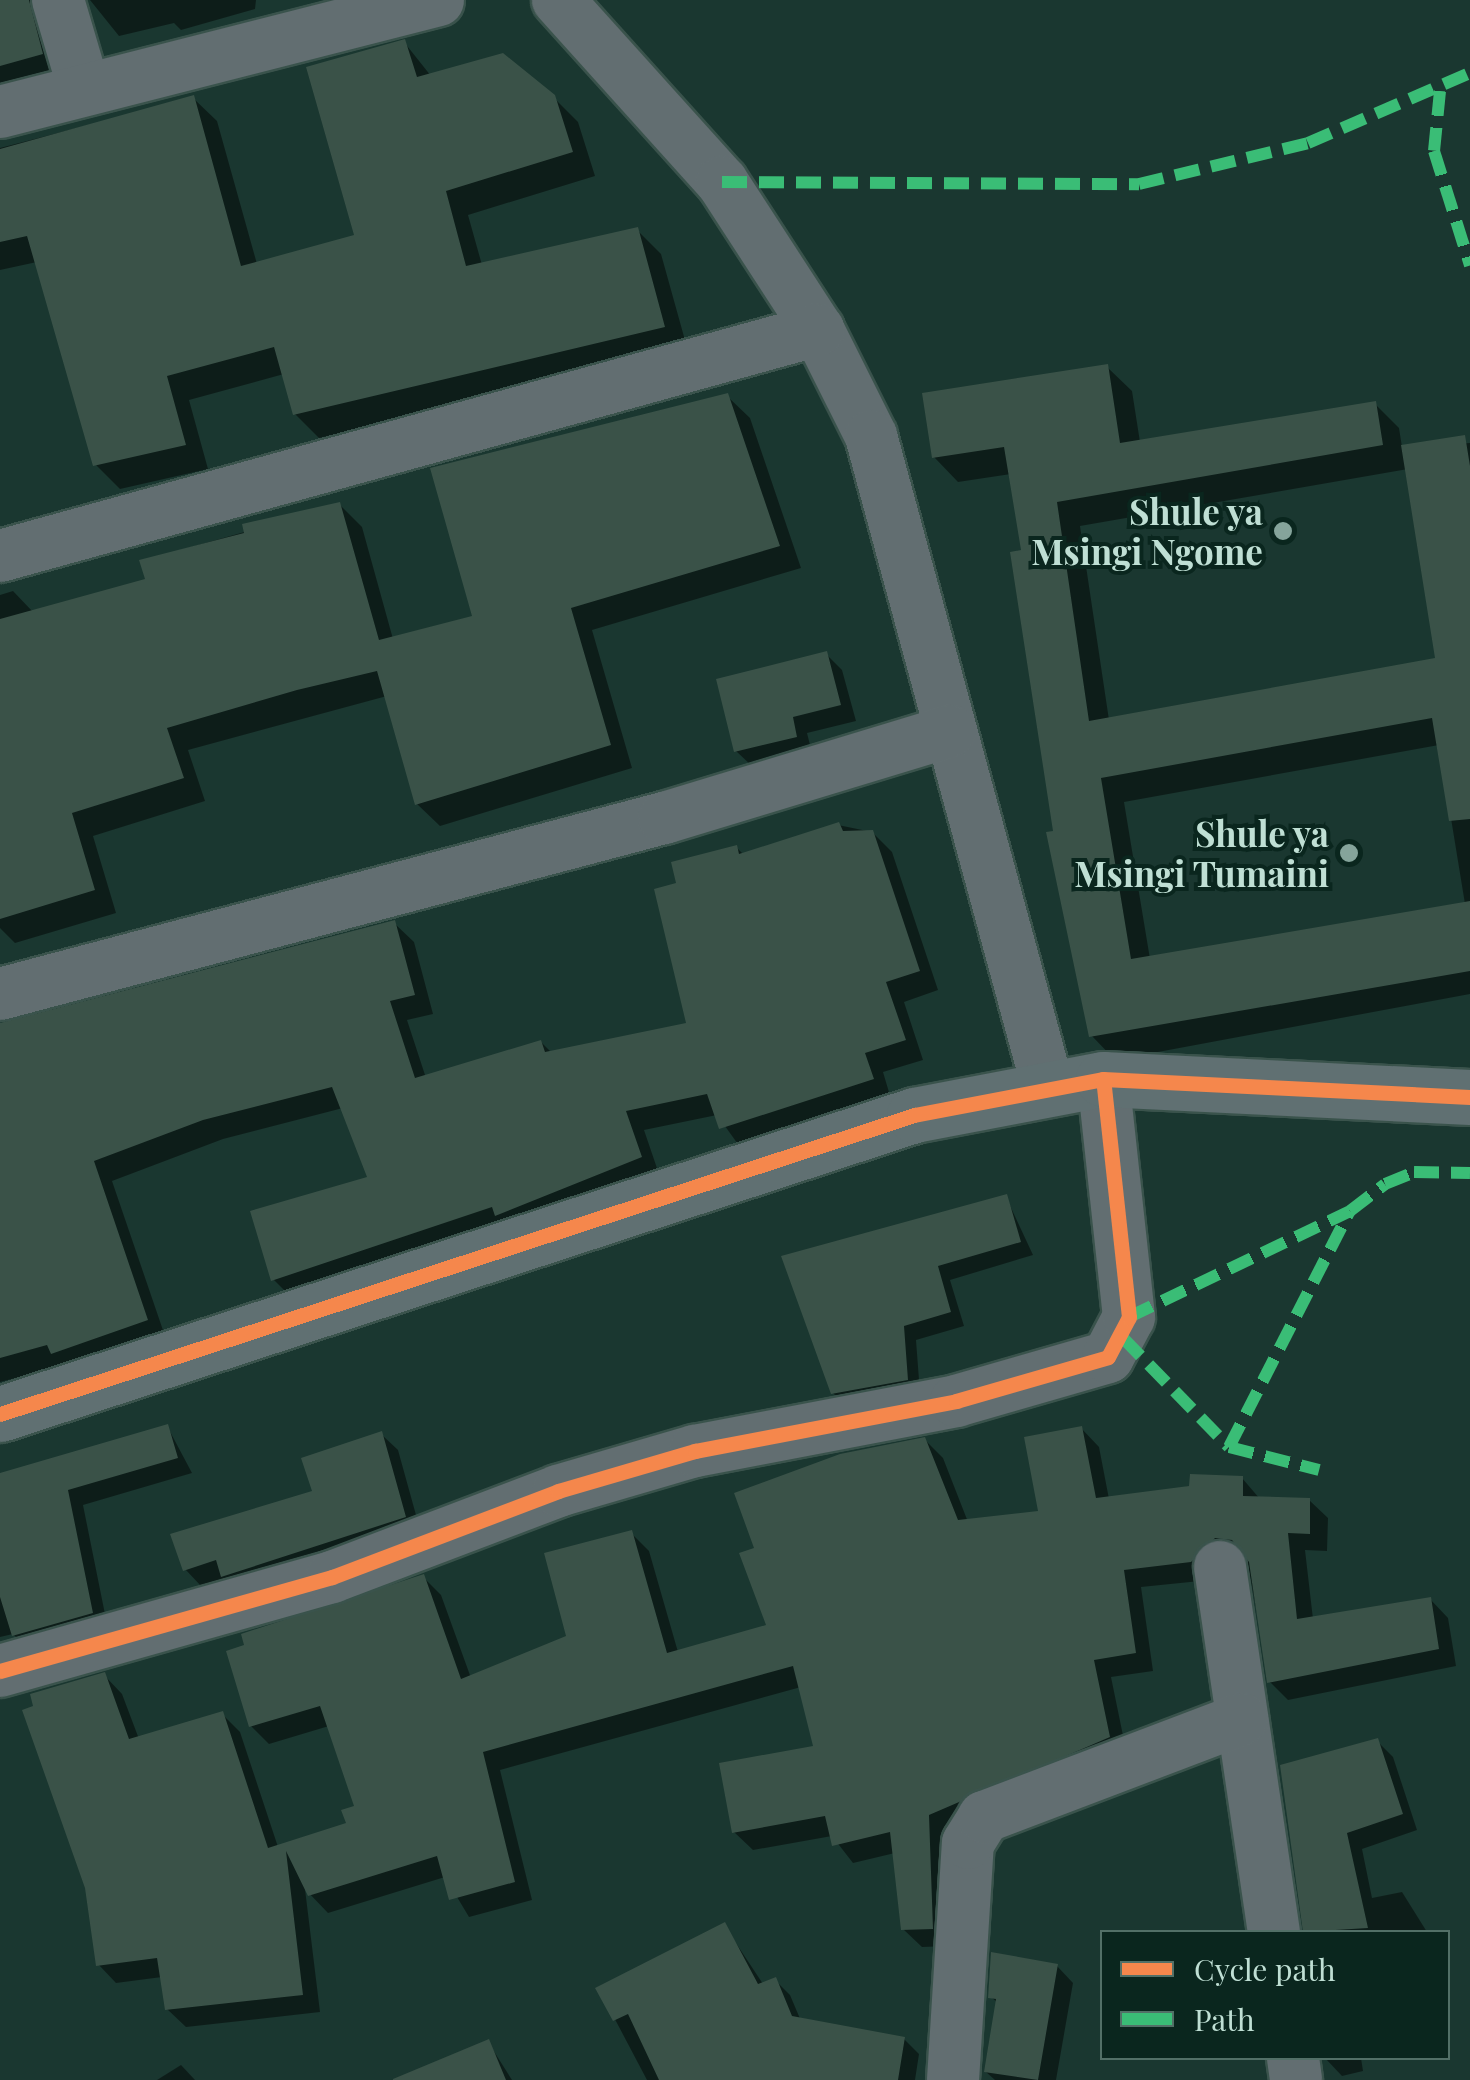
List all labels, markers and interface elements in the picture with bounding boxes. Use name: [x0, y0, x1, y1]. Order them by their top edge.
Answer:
place label: Shule ya Msingi Ngome: [1031, 490, 1263, 572]
marker: Shule ya Msingi Ngome: [1272, 520, 1294, 542]
place label: Shule ya Msingi Tumaini: [1073, 812, 1329, 894]
marker: Shule ya Msingi Tumaini: [1338, 842, 1360, 864]
legend: [1100, 1930, 1450, 2060]
text: Cycle path: [1194, 1949, 1336, 1989]
text: Path: [1194, 1999, 1255, 2039]

